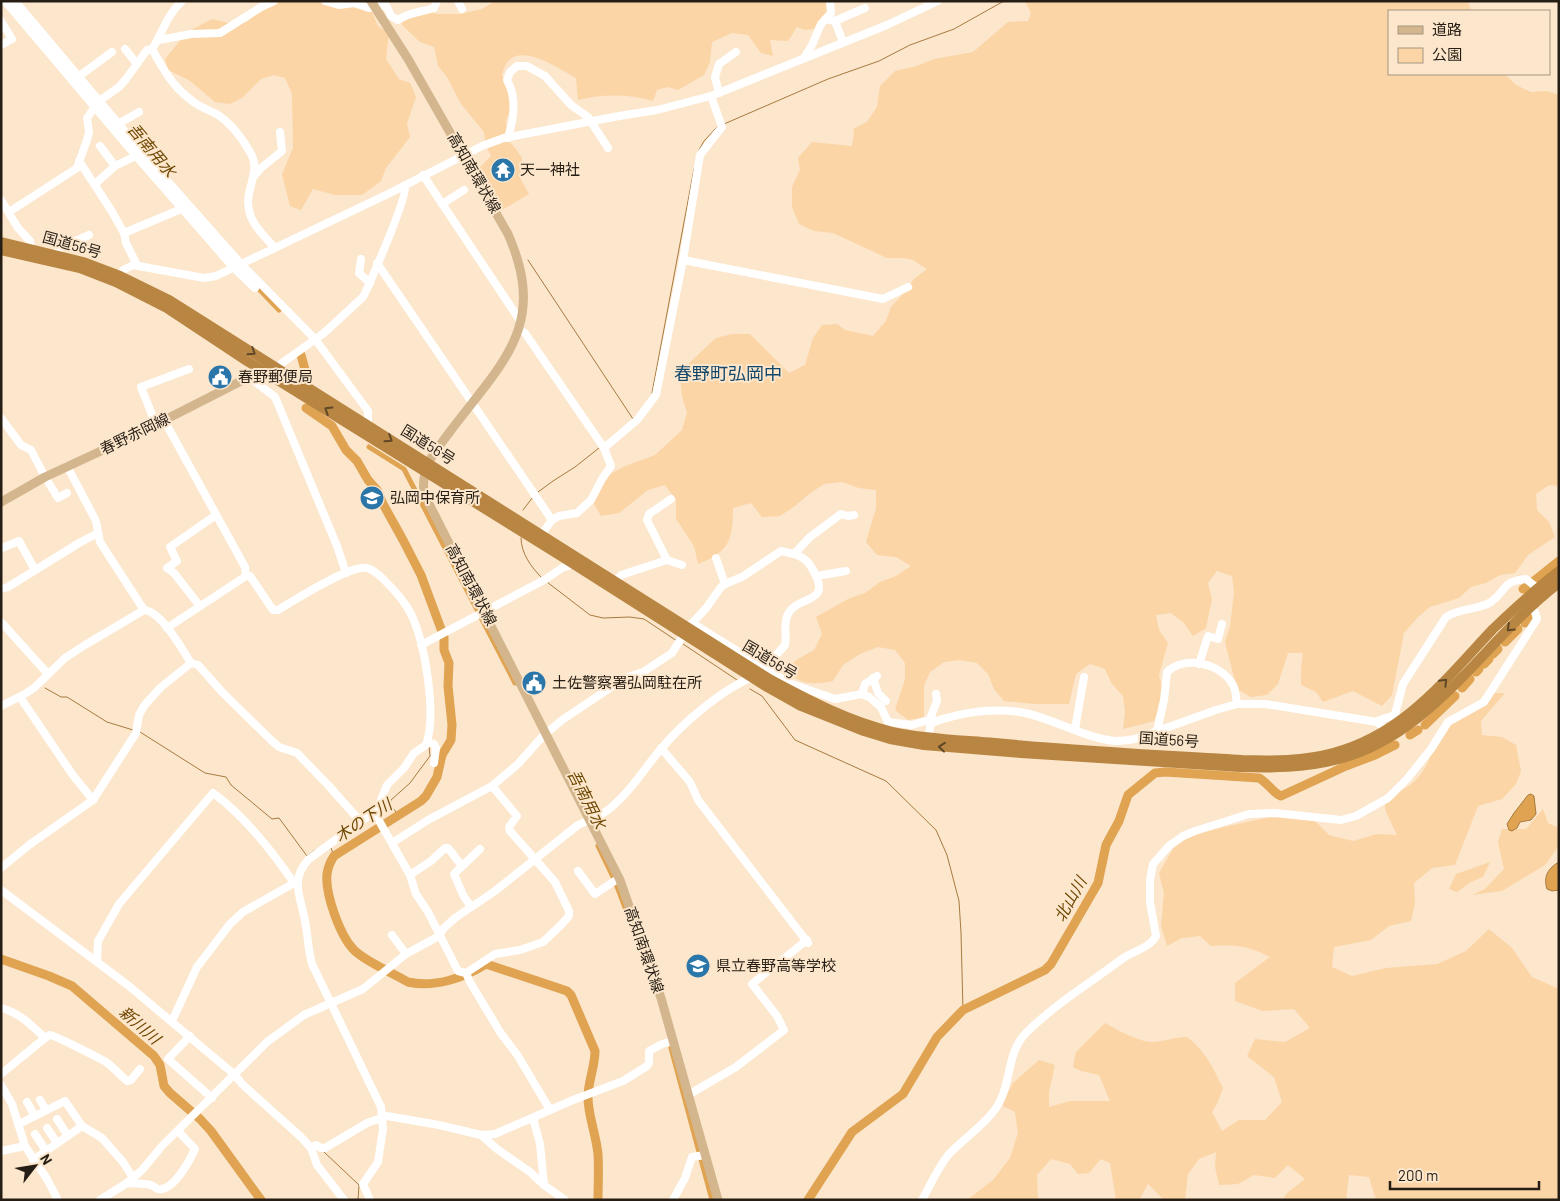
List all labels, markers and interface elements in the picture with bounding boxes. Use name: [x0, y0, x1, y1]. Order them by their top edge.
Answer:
legend: [1388, 10, 1550, 75]
text: 道路: [1432, 20, 1462, 38]
text: 公園: [1432, 45, 1462, 63]
water label: 吾南用水: [125, 119, 182, 182]
street label: 高知南環状線: [445, 129, 505, 216]
temple icon: 天一神社: [490, 157, 516, 183]
place label: 天一神社: [520, 160, 580, 178]
street label: 国道56号: [41, 227, 104, 261]
one-way arrow: [246, 346, 255, 356]
district label: 春野町弘岡中: [674, 362, 782, 384]
public building icon: 春野郵便局: [207, 364, 233, 390]
place label: 春野郵便局: [238, 367, 313, 385]
one-way arrow: [325, 407, 334, 417]
street label: 春野赤岡線: [97, 409, 172, 458]
street label: 国道56号: [398, 421, 459, 468]
one-way arrow: [384, 432, 393, 442]
school or university icon: 弘岡中保育所: [359, 485, 385, 511]
place label: 弘岡中保育所: [390, 488, 480, 506]
street label: 高知南環状線: [443, 541, 501, 628]
one-way arrow: [1506, 622, 1515, 631]
street label: 国道56号: [740, 636, 801, 682]
public building icon: 土佐警察署弘岡駐在所: [521, 670, 547, 696]
place label: 土佐警察署弘岡駐在所: [552, 673, 702, 691]
one-way arrow: [1438, 679, 1447, 688]
street label: 国道56号: [1138, 728, 1200, 750]
one-way arrow: [937, 742, 945, 753]
water label: 吾南用水: [564, 766, 611, 833]
water label: 木の下川: [331, 793, 396, 845]
water label: 北山川: [1050, 871, 1090, 924]
street label: 高知南環状線: [622, 904, 668, 995]
school or university icon: 県立春野高等学校: [685, 953, 711, 979]
place label: 県立春野高等学校: [716, 956, 836, 974]
water label: 新川川: [116, 1002, 166, 1049]
north arrow: [10, 1141, 60, 1191]
text: N: [37, 1151, 56, 1167]
scale bar: [1390, 1158, 1539, 1190]
text: 200 m: [1398, 1166, 1438, 1184]

